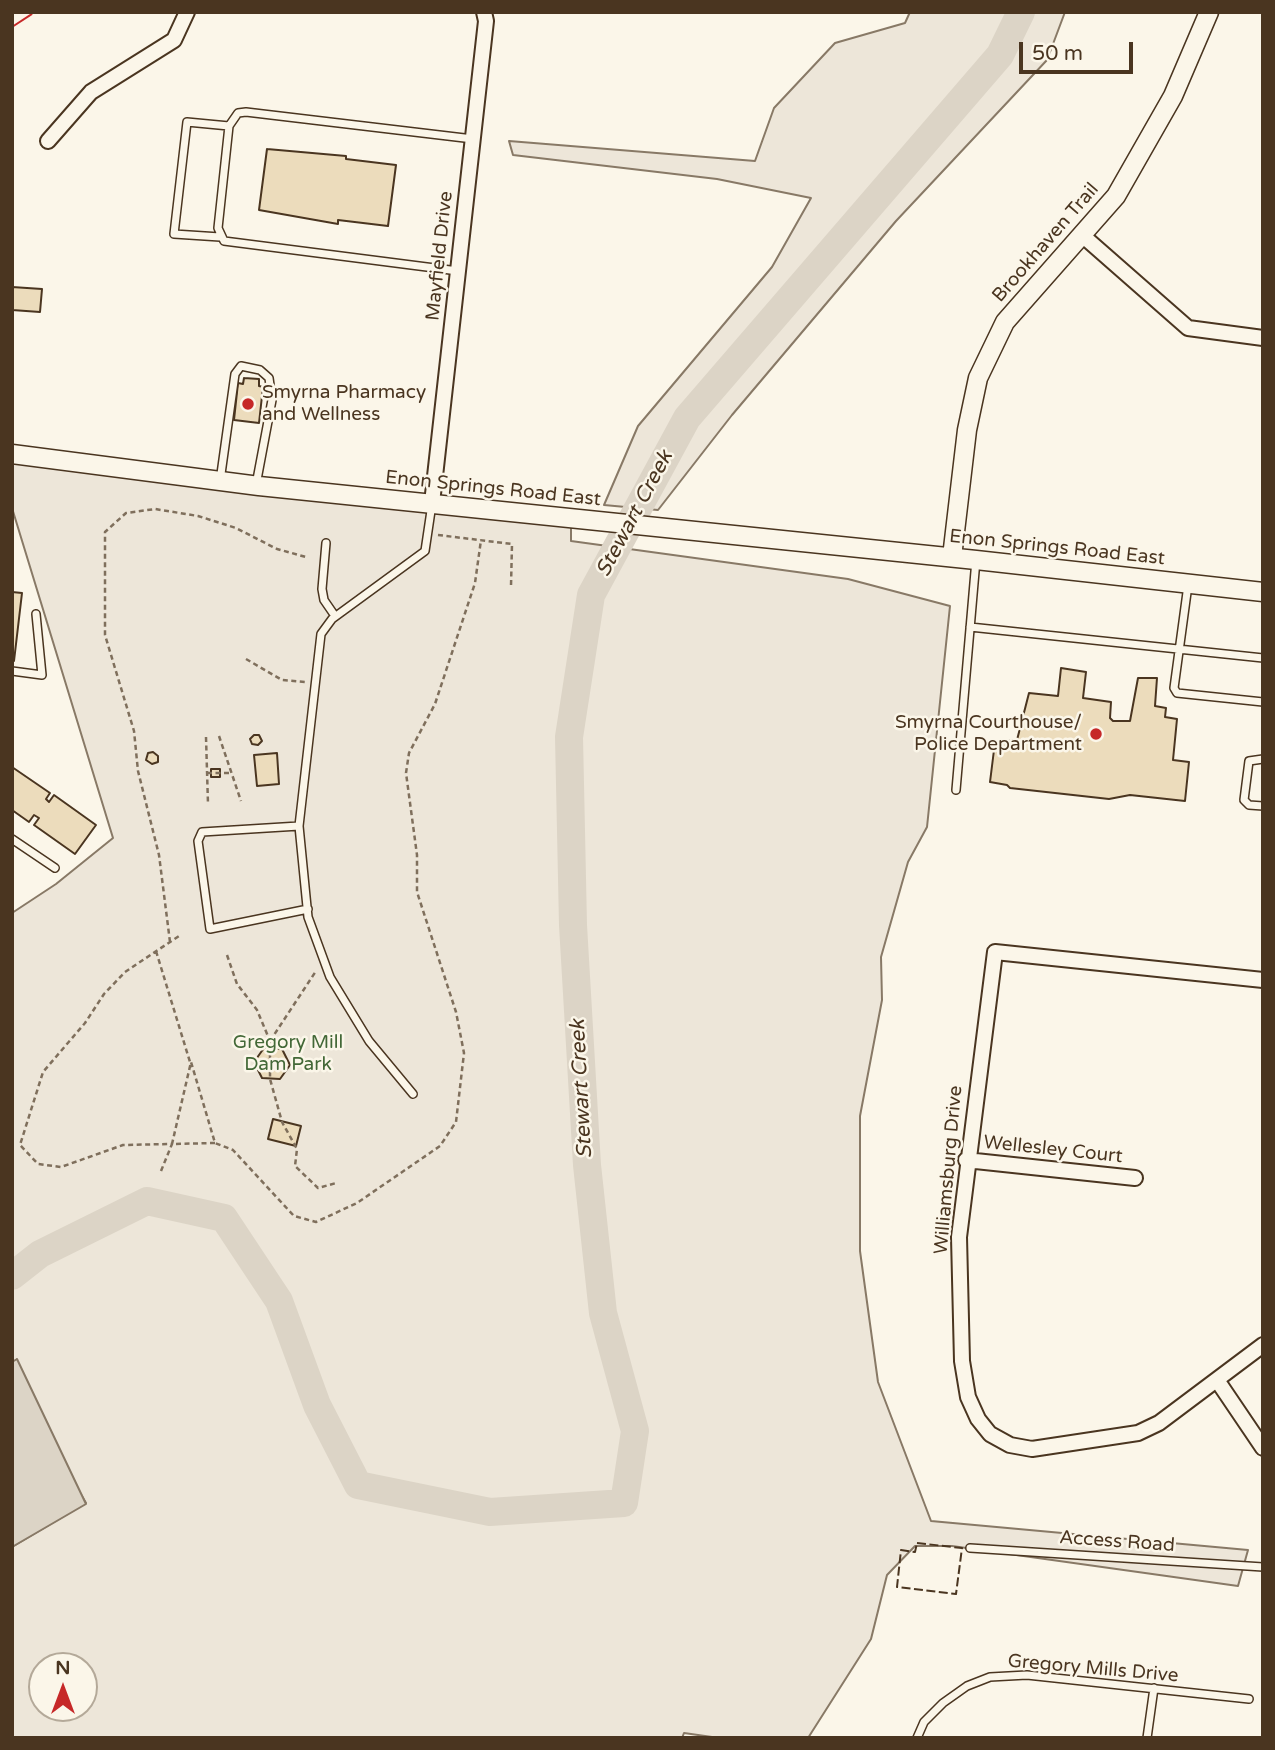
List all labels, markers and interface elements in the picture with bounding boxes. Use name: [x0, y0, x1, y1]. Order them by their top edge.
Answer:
scale bar: [1023, 28, 1137, 72]
text: 50 m: [1032, 41, 1083, 66]
street label: Brookhaven Trail: [988, 179, 1104, 307]
street label: Mayfield Drive: [422, 190, 458, 322]
place label: Smyrna Pharmacy and Wellness: [262, 382, 426, 426]
marker: Smyrna Pharmacy and Wellness: [240, 396, 256, 412]
water label: Stewart Creek: [591, 447, 679, 581]
street label: Enon Springs Road East: [384, 466, 602, 512]
street label: Enon Springs Road East: [948, 525, 1166, 571]
place label: Smyrna Courthouse/ Police Department: [895, 712, 1082, 756]
marker: Smyrna Courthouse/ Police Department: [1088, 726, 1104, 742]
water label: Stewart Creek: [566, 1019, 598, 1159]
park label: Gregory Mill Dam Park: [233, 1032, 343, 1076]
street label: Williamsburg Drive: [930, 1085, 968, 1255]
street label: Wellesley Court: [982, 1131, 1124, 1169]
street label: Access Road: [1058, 1527, 1176, 1557]
street label: Gregory Mills Drive: [1007, 1650, 1179, 1688]
north arrow: [28, 1652, 98, 1722]
text: N: [55, 1657, 71, 1679]

